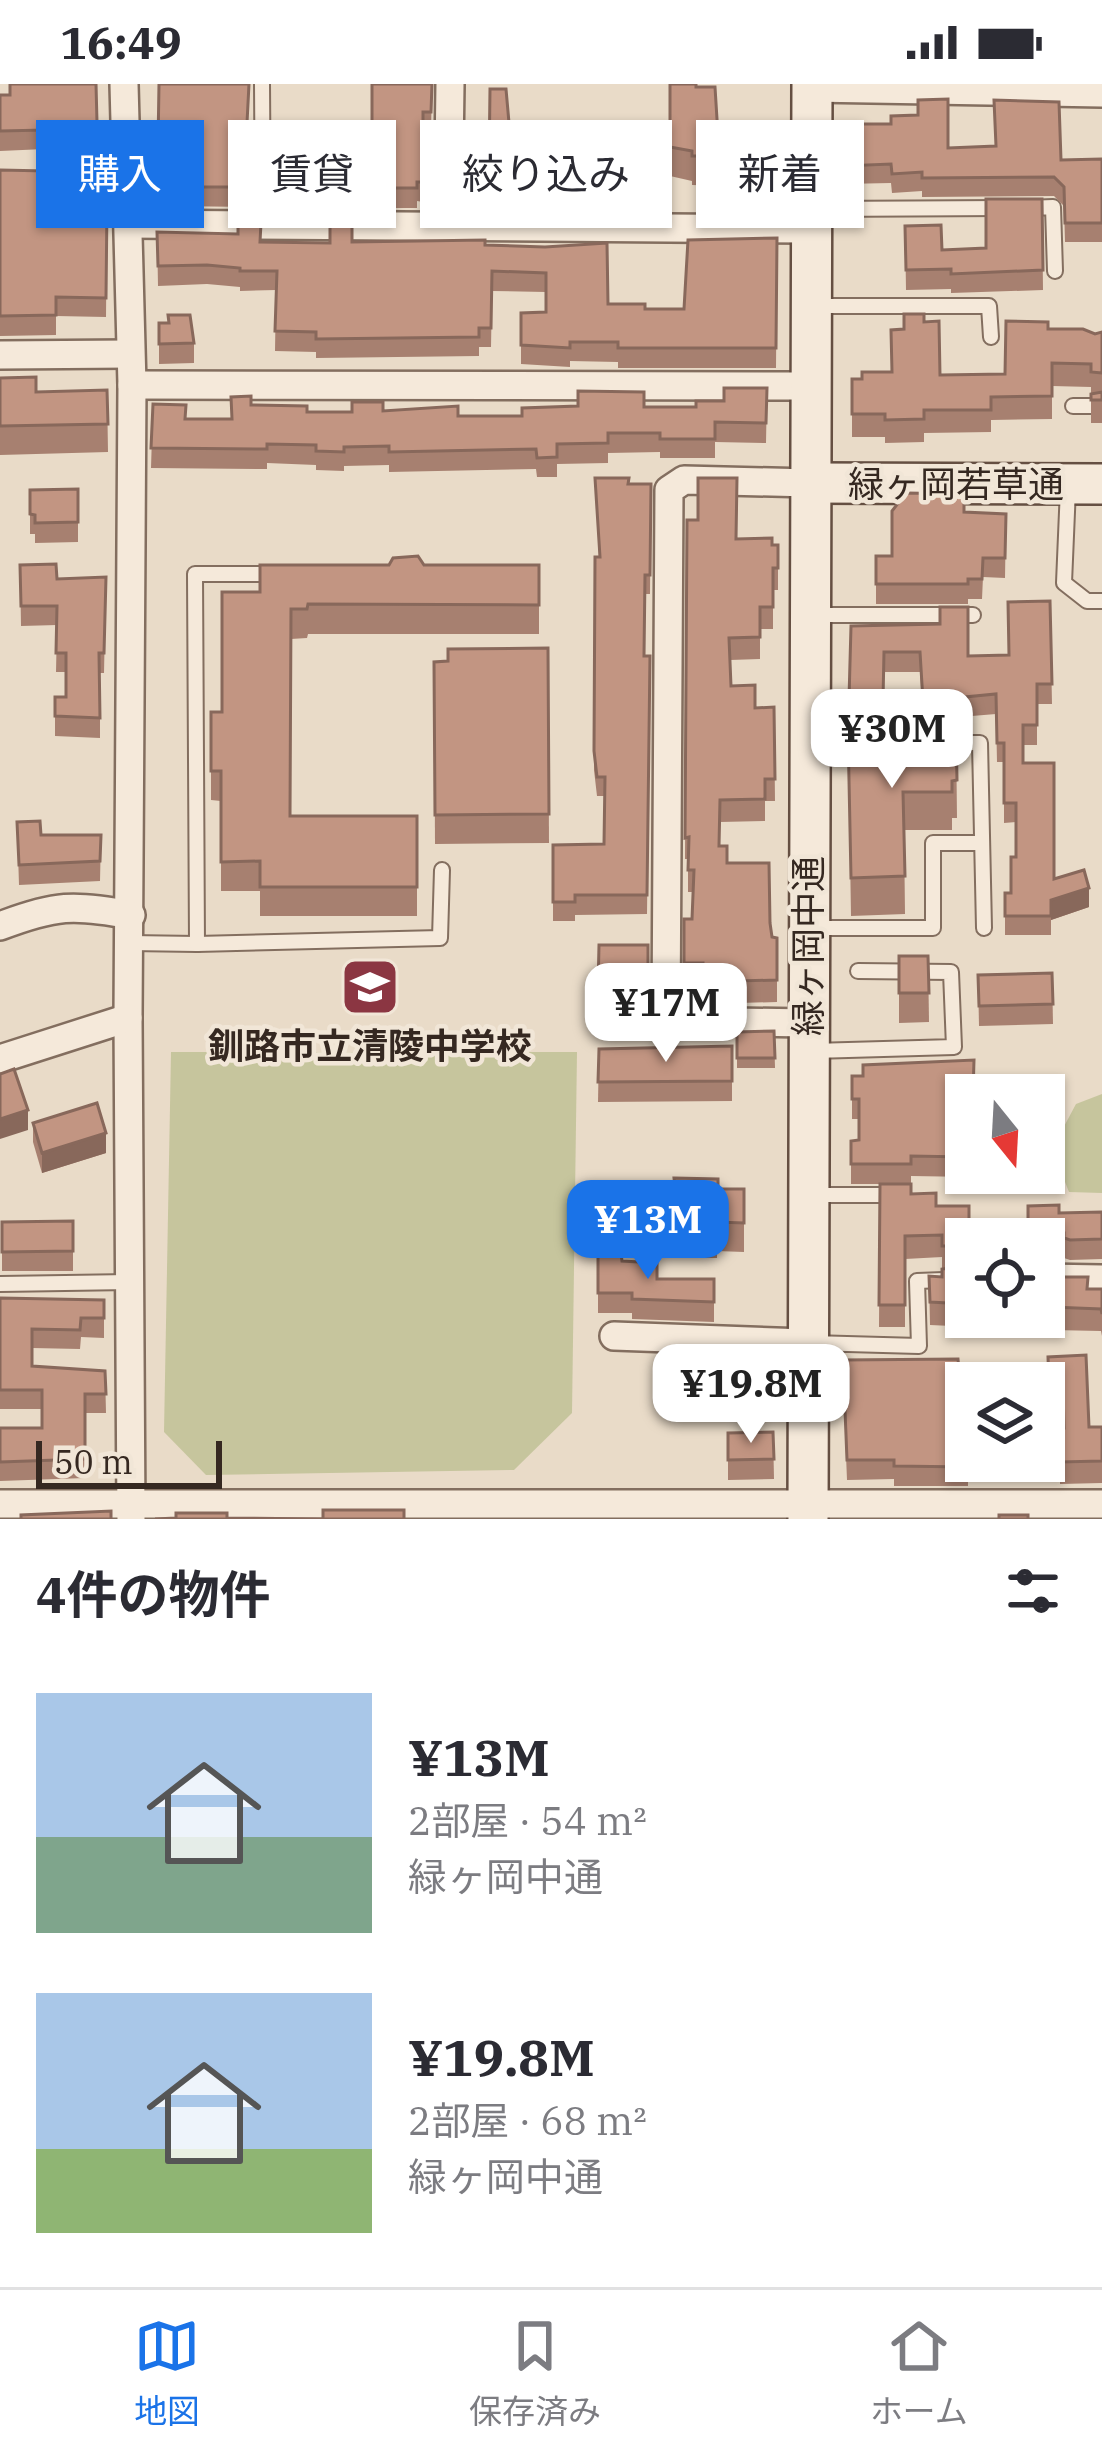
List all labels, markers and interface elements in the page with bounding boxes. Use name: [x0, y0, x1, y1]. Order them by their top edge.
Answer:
text: 16:49: [60, 13, 182, 71]
chip: 購入: [36, 120, 204, 228]
chip: 賃貸: [228, 120, 396, 228]
chip: 絞り込み: [420, 120, 672, 228]
chip: 新着: [696, 120, 864, 228]
street label: 緑ヶ岡若草通: [848, 460, 1064, 507]
pin: ¥30M: [821, 689, 963, 791]
text: ¥30M: [838, 702, 946, 753]
street label: 緑ヶ岡中通: [784, 856, 831, 1036]
school or university icon: 釧路市立清陵中学校: [339, 956, 401, 1018]
pin: ¥17M: [595, 963, 737, 1065]
text: ¥17M: [612, 976, 720, 1027]
place label: 釧路市立清陵中学校: [208, 1022, 532, 1069]
north arrow: [945, 1074, 1065, 1194]
map controls: [945, 1074, 1065, 1482]
pin: ¥13M: [577, 1180, 719, 1282]
text: ¥13M: [594, 1193, 702, 1244]
button: locate: [945, 1218, 1065, 1338]
pin: ¥19.8M: [653, 1344, 849, 1446]
text: ¥19.8M: [680, 1357, 822, 1408]
button: layers: [945, 1362, 1065, 1482]
scale bar: [36, 1435, 222, 1488]
text: 50 m: [54, 1440, 133, 1483]
icon: filters: [1000, 1558, 1066, 1624]
text: 4件の物件: [36, 1561, 271, 1627]
text: ¥13M: [408, 1724, 550, 1790]
icon: home: [132, 1741, 276, 1885]
text: 2部屋 · 54 m²: [408, 1795, 647, 1846]
text: 緑ヶ岡中通: [408, 1851, 603, 1902]
text: ¥19.8M: [408, 2024, 595, 2090]
icon: home: [132, 2041, 276, 2185]
text: 2部屋 · 68 m²: [408, 2095, 647, 2146]
text: 緑ヶ岡中通: [408, 2151, 603, 2202]
tab: 地図: [134, 2313, 200, 2433]
tab: 保存済み: [469, 2313, 601, 2433]
tab: ホーム: [870, 2313, 968, 2433]

